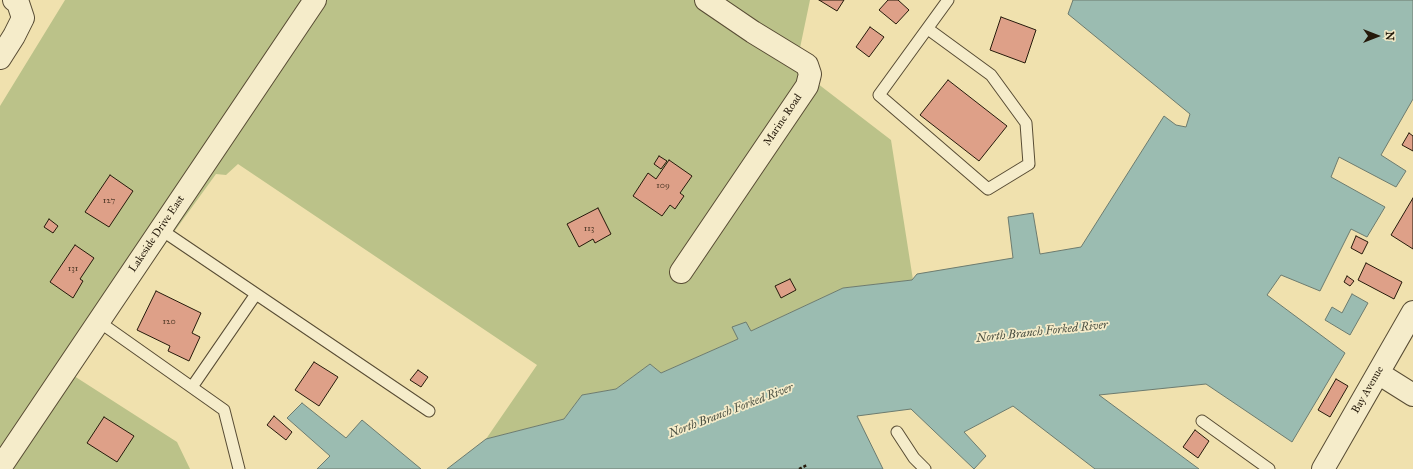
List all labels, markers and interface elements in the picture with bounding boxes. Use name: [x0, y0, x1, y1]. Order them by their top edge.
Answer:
north arrow: [1357, 16, 1397, 56]
text: N: [1383, 31, 1396, 41]
street label: Marine Road: [761, 92, 805, 148]
house number: 109: [656, 181, 670, 191]
street label: Lakeside Drive East: [126, 193, 188, 275]
house number: 127: [103, 196, 115, 206]
house number: 113: [584, 224, 594, 234]
house number: 131: [68, 264, 78, 274]
house number: 120: [162, 317, 176, 327]
water label: North Branch Forked River: [975, 318, 1109, 346]
street label: Bay Avenue: [1349, 364, 1387, 416]
water label: North Branch Forked River: [667, 381, 795, 441]

